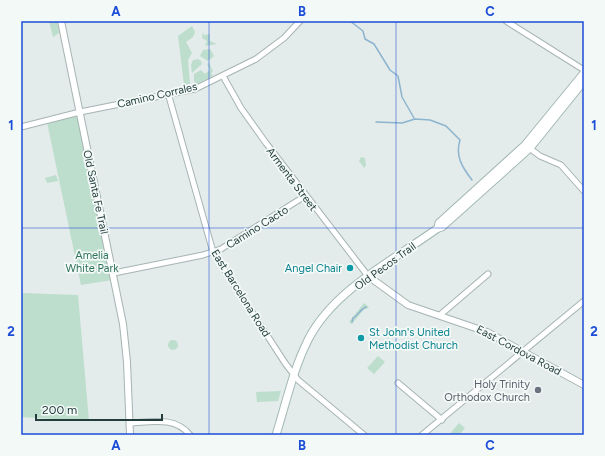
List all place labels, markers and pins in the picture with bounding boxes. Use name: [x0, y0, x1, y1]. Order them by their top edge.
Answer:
place label: Angel Chair: [285, 262, 342, 275]
marker: Angel Chair: [345, 263, 355, 273]
place label: St John's United Methodist Church: [369, 326, 458, 352]
marker: St John's United Methodist Church: [356, 333, 366, 343]
place label: Holy Trinity Orthodox Church: [444, 378, 530, 404]
marker: Holy Trinity Orthodox Church: [533, 385, 543, 395]

